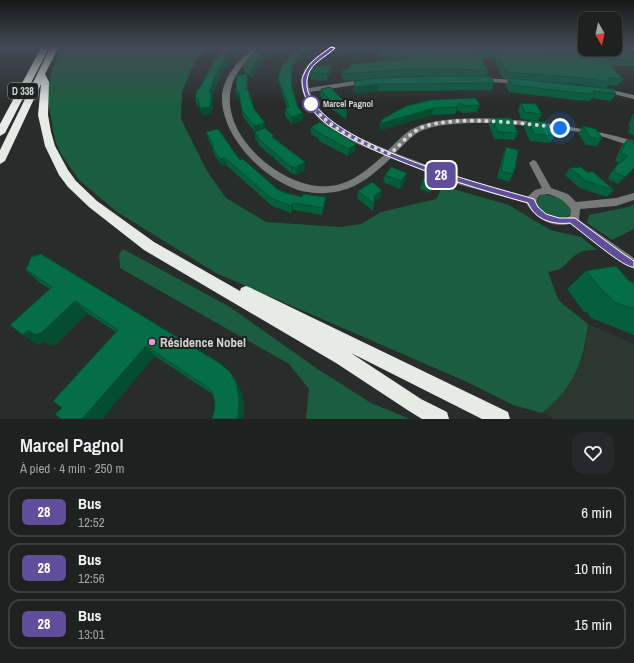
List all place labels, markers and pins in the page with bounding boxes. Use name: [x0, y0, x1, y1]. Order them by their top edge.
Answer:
marker: Marcel Pagnol: [302, 95, 320, 113]
place label: Marcel Pagnol: [323, 98, 373, 110]
place label: Résidence Nobel: [160, 334, 246, 351]
marker: Résidence Nobel: [147, 337, 157, 347]

